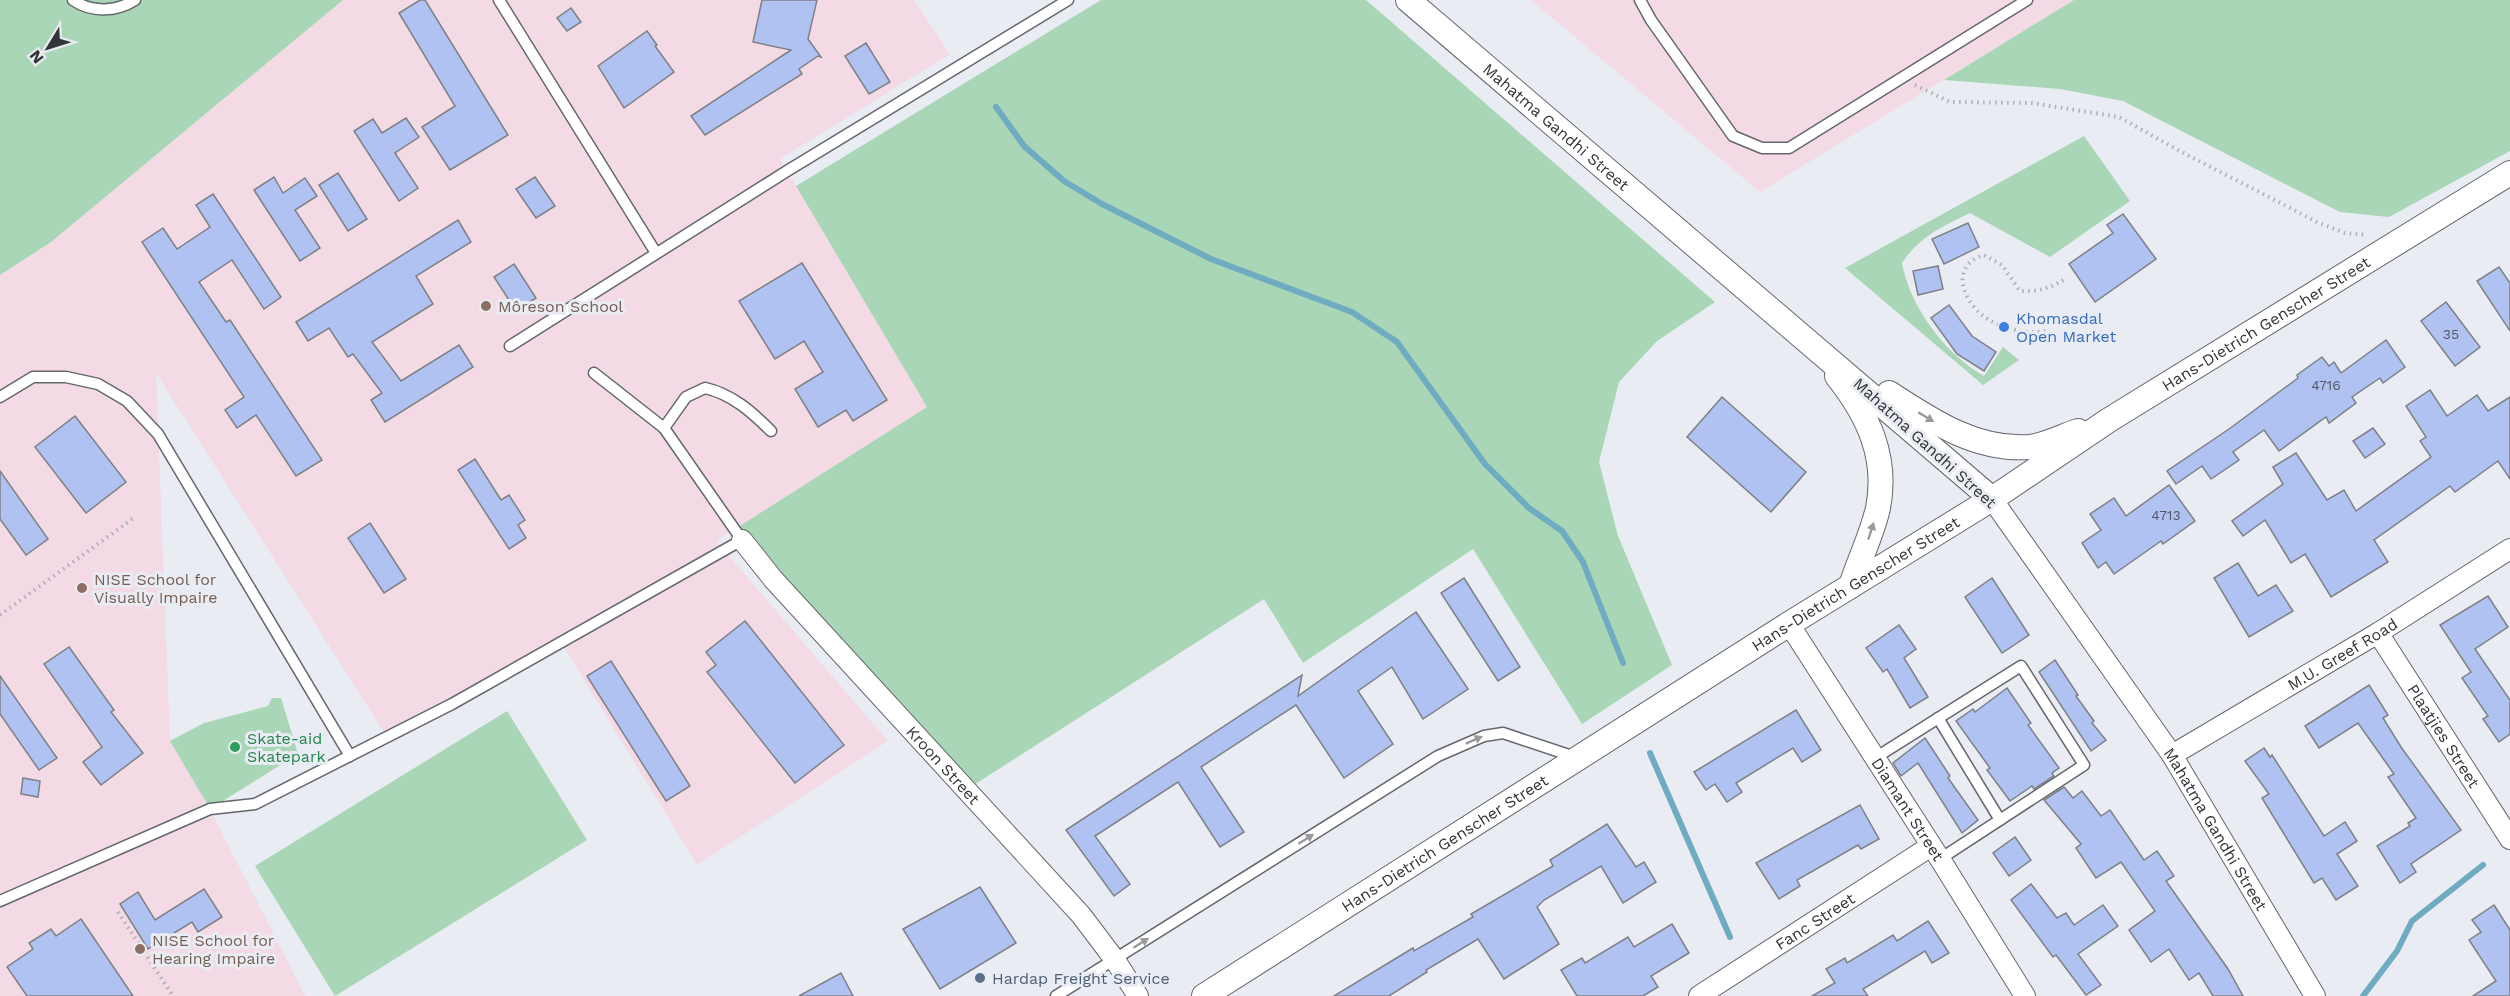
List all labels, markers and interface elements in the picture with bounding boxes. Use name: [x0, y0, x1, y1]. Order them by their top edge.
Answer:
north arrow: [18, 18, 78, 78]
text: N: [25, 46, 48, 67]
street label: Mahatma Gandhi Street: [1479, 59, 1633, 194]
street label: Hans-Dietrich Genscher Street: [2158, 252, 2374, 395]
place label: Môreson School: [498, 297, 623, 316]
marker: Môreson School: [479, 299, 493, 313]
place label: Khomasdal Open Market: [2016, 309, 2116, 346]
marker: Khomasdal Open Market: [1997, 320, 2011, 334]
house number: 35: [2443, 326, 2459, 342]
street label: Mahatma Gandhi Street: [1850, 374, 2001, 512]
house number: 4716: [2311, 377, 2341, 393]
one-way arrow: [1918, 412, 1935, 422]
house number: 4713: [2151, 507, 2181, 523]
street label: Hans-Dietrich Genscher Street: [1748, 512, 1963, 655]
one-way arrow: [1867, 522, 1876, 540]
place label: NISE School for Visually Impaire: [94, 570, 217, 607]
marker: NISE School for Visually Impaire: [75, 581, 89, 595]
street label: M.U. Greef Road: [2284, 614, 2401, 694]
street label: Plaatjies Street: [2404, 680, 2484, 791]
street label: Kroon Street: [903, 722, 984, 808]
place label: Skate-aid Skatepark: [247, 729, 326, 766]
one-way arrow: [1465, 736, 1482, 745]
marker: Skate-aid Skatepark: [228, 740, 242, 754]
street label: Mahatma Gandhi Street: [2160, 744, 2272, 914]
street label: Diamant Street: [1868, 754, 1948, 865]
street label: Hans-Dietrich Genscher Street: [1338, 770, 1551, 916]
one-way arrow: [1298, 834, 1314, 845]
street label: Fanc Street: [1772, 888, 1858, 954]
place label: NISE School for Hearing Impaire: [152, 931, 275, 968]
one-way arrow: [1133, 938, 1149, 949]
marker: NISE School for Hearing Impaire: [133, 942, 147, 956]
place label: Hardap Freight Service: [992, 969, 1170, 988]
marker: Hardap Freight Service: [973, 971, 987, 985]

